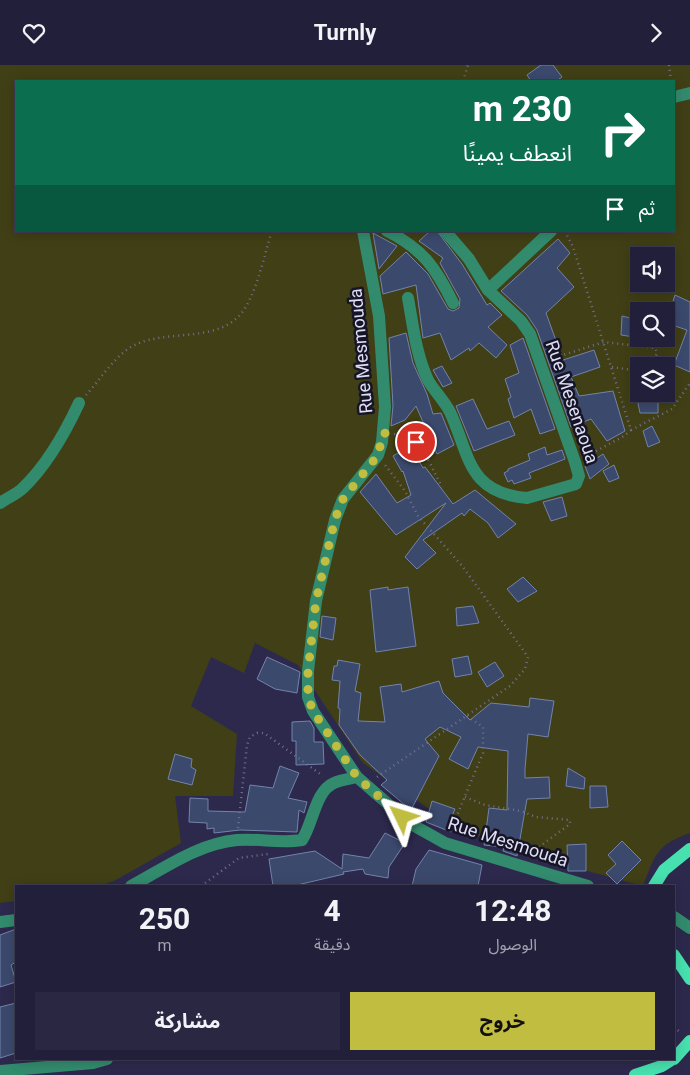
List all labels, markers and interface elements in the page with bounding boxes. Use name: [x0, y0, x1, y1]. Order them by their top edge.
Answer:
icon: heart: [20, 19, 48, 47]
icon: forward: [642, 19, 670, 47]
text: Turnly: [314, 20, 376, 45]
text: 230 m: [473, 89, 572, 130]
icon: right: [590, 100, 655, 165]
text: انعطف يمينًا: [463, 141, 572, 166]
icon: arrive: [601, 195, 629, 223]
text: ثم: [639, 197, 655, 220]
map controls: [630, 247, 675, 402]
button: sound: [630, 247, 675, 292]
street label: Rue Mesmouda: [345, 288, 376, 414]
button: search: [630, 302, 675, 347]
street label: Rue Mesenaoua: [542, 338, 603, 466]
button: layers: [630, 357, 675, 402]
pin: [395, 421, 437, 463]
icon: arrive: [402, 428, 430, 456]
position arrow: [375, 790, 427, 842]
street label: Rue Mesmouda: [445, 812, 571, 871]
text: 4: [324, 893, 341, 928]
text: 12:48: [474, 893, 551, 928]
text: 250: [139, 901, 190, 936]
text: دقيقة: [314, 935, 350, 954]
text: الوصول: [488, 935, 537, 954]
text: m: [157, 936, 172, 955]
button: مشاركة: [35, 992, 340, 1050]
button: خروج: [350, 992, 655, 1050]

